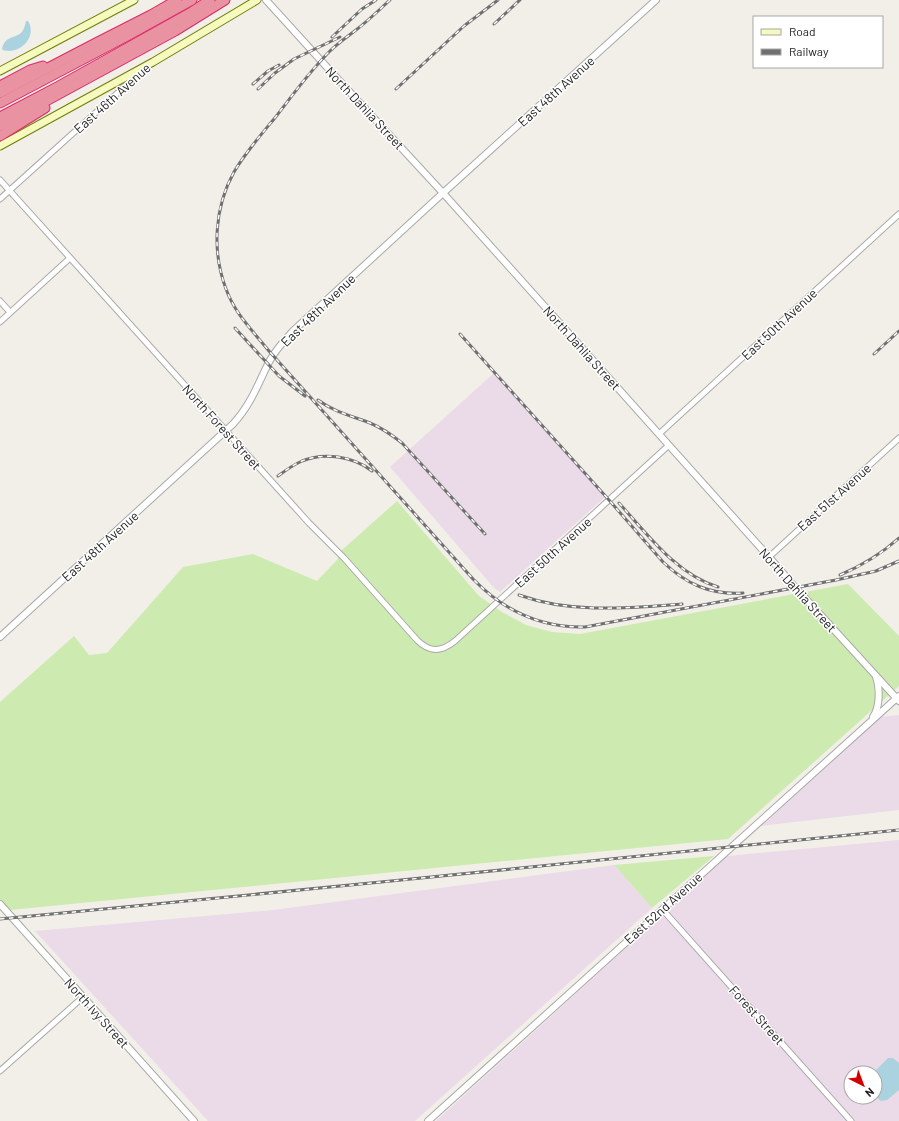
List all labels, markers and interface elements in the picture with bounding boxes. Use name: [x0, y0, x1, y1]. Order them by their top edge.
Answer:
legend: [753, 16, 883, 68]
text: Road: [789, 24, 816, 38]
text: Railway: [789, 44, 829, 58]
street label: East 48th Avenue: [514, 52, 598, 130]
street label: East 46th Avenue: [70, 59, 154, 137]
street label: North Dahlia Street: [322, 63, 408, 153]
street label: East 48th Avenue: [277, 270, 359, 350]
street label: East 50th Avenue: [738, 285, 820, 363]
street label: North Dahlia Street: [540, 303, 624, 393]
street label: North Forest Street: [179, 381, 265, 473]
street label: East 51st Avenue: [794, 460, 874, 534]
street label: East 48th Avenue: [58, 507, 142, 585]
street label: East 50th Avenue: [511, 513, 595, 591]
street label: North Dahlia Street: [756, 545, 840, 635]
street label: East 52nd Avenue: [621, 869, 705, 947]
street label: North Ivy Street: [61, 975, 133, 1051]
street label: Forest Street: [726, 982, 788, 1048]
north arrow: [843, 1065, 883, 1105]
text: N: [863, 1086, 877, 1100]

